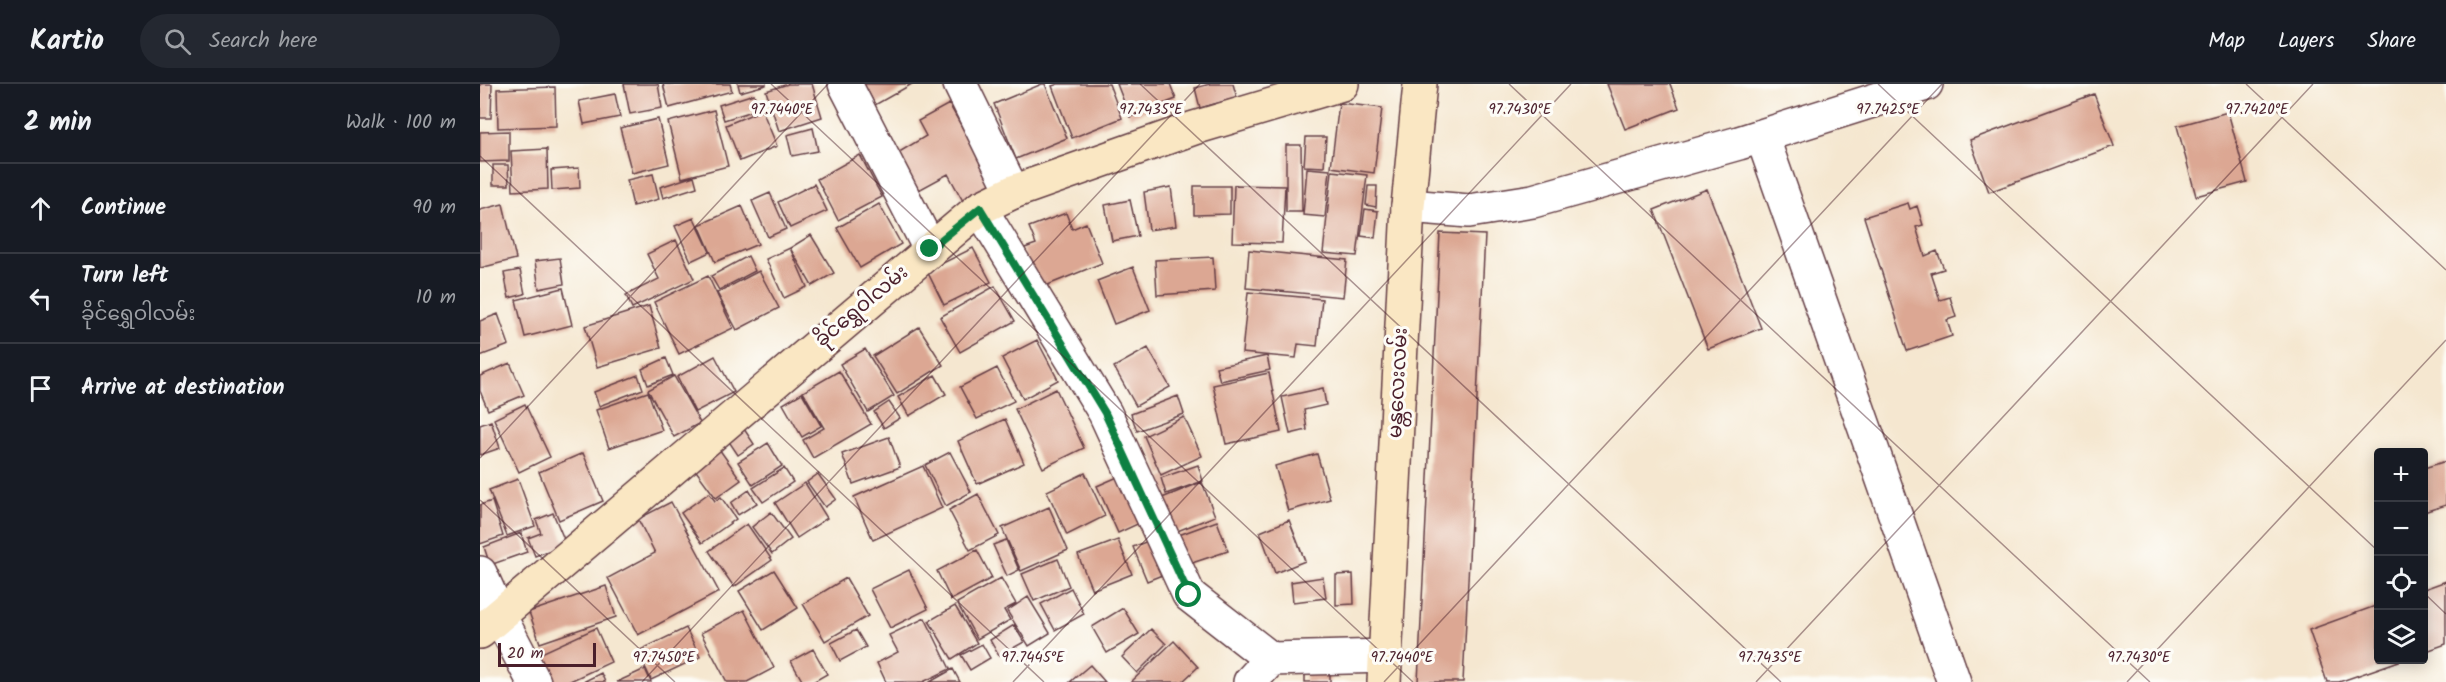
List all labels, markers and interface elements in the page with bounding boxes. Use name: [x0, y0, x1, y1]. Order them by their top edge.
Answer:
search box: [140, 14, 560, 68]
text: Kartio: [30, 19, 104, 64]
text: Search here: [209, 24, 317, 59]
icon: search: [161, 25, 194, 58]
text: Map: [2208, 25, 2245, 58]
text: Layers: [2278, 25, 2334, 58]
text: Share: [2367, 25, 2416, 58]
text: 97.7440°E: [751, 98, 815, 122]
text: 97.7435°E: [1119, 98, 1184, 122]
text: 97.7430°E: [1489, 98, 1553, 122]
text: 97.7425°E: [1856, 98, 1921, 122]
text: 97.7420°E: [2225, 98, 2290, 122]
text: 2 min: [24, 102, 92, 144]
text: Walk · 100 m: [346, 107, 456, 139]
text: Continue: [81, 191, 166, 226]
icon: ahead: [24, 192, 57, 225]
text: 90 m: [412, 192, 456, 224]
route end: [916, 235, 942, 261]
street label: ခိုင်ရွှေဝါလမ်း: [808, 258, 916, 356]
text: Turn left: [81, 259, 168, 294]
icon: left: [24, 282, 57, 315]
text: 10 m: [416, 282, 456, 314]
text: ခိုင်ရွှေဝါလမ်း: [81, 299, 195, 331]
street label: မန္တလေးလမ်း: [1380, 327, 1418, 439]
text: Arrive at destination: [81, 371, 284, 406]
icon: arrive: [24, 372, 57, 405]
map controls: [2374, 448, 2428, 664]
button: +: [2374, 448, 2428, 502]
button: −: [2374, 502, 2428, 556]
button: locate: [2374, 556, 2428, 610]
route start: [1175, 581, 1201, 607]
button: layers: [2374, 610, 2428, 664]
scale bar: [498, 640, 596, 668]
text: 20 m: [507, 641, 543, 666]
text: 97.7450°E: [633, 646, 696, 670]
text: 97.7445°E: [1001, 646, 1066, 670]
text: 97.7440°E: [1371, 646, 1435, 670]
text: 97.7435°E: [1738, 646, 1803, 670]
text: 97.7430°E: [2108, 646, 2172, 670]

